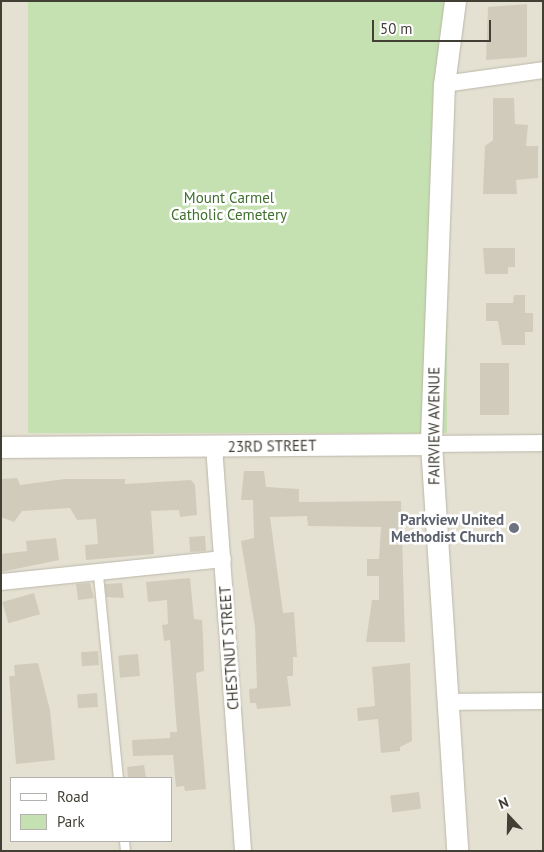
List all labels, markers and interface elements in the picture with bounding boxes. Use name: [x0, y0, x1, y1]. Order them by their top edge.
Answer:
scale bar: [374, 10, 493, 42]
text: 50 m: [380, 19, 413, 38]
park label: Mount Carmel Catholic Cemetery: [171, 188, 287, 223]
street label: FAIRVIEW AVENUE: [425, 366, 443, 486]
street label: 23RD STREET: [227, 436, 317, 456]
place label: Parkview United Methodist Church: [391, 510, 504, 545]
marker: Parkview United Methodist Church: [508, 522, 520, 534]
street label: CHESTNUT STREET: [216, 585, 242, 711]
legend: [10, 777, 172, 842]
text: Road: [57, 787, 89, 806]
north arrow: [484, 792, 534, 842]
text: N: [496, 793, 511, 813]
text: Park: [57, 812, 85, 831]

